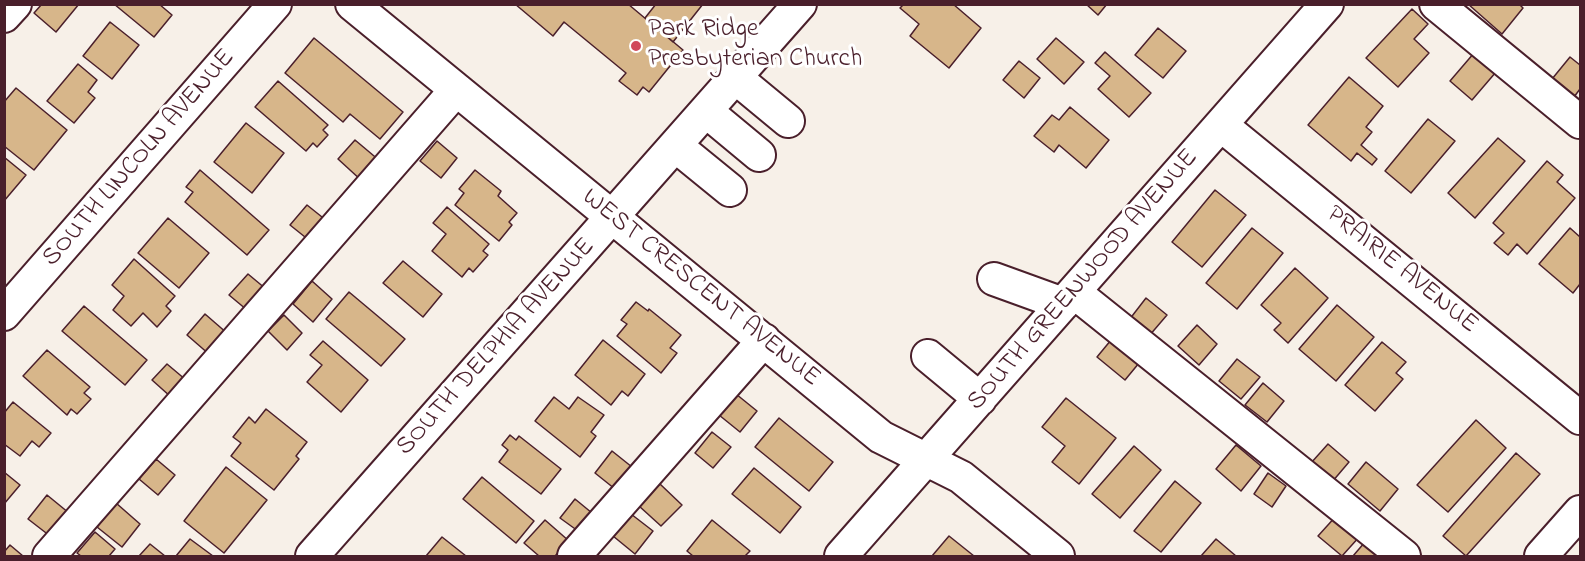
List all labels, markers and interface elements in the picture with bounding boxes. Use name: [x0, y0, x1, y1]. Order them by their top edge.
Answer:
place label: Park Ridge Presbyterian Church: [648, 15, 862, 76]
marker: Park Ridge Presbyterian Church: [629, 39, 643, 53]
street label: SOUTH LINCOLN AVENUE: [37, 44, 243, 274]
street label: SOUTH GREENWOOD AVENUE: [962, 144, 1206, 418]
street label: WEST CRESCENT AVENUE: [574, 183, 826, 395]
street label: PRAIRIE AVENUE: [1319, 200, 1483, 342]
street label: SOUTH DELPHIA AVENUE: [391, 233, 603, 463]

